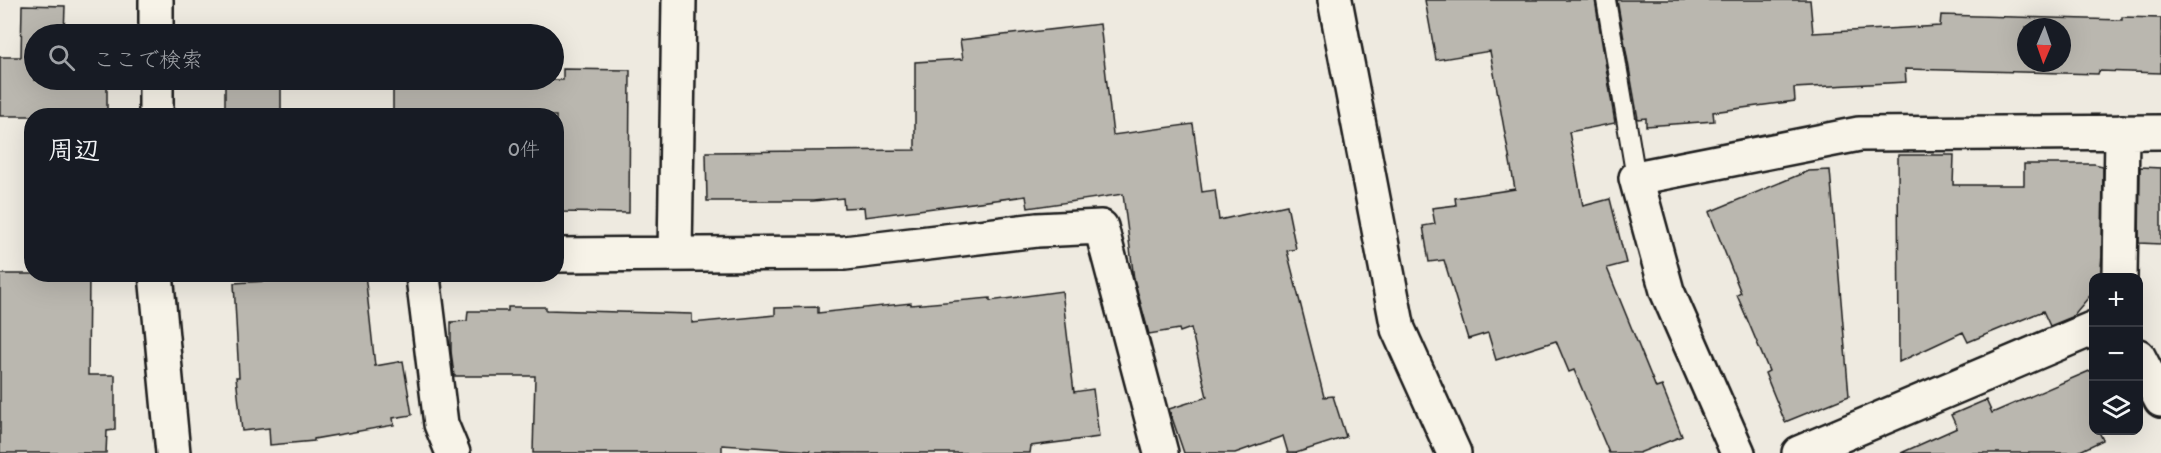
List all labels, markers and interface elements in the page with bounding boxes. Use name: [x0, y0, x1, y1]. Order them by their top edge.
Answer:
north arrow: [2017, 18, 2071, 72]
search box: [24, 24, 564, 90]
icon: search: [45, 41, 78, 74]
text: ここで検索: [93, 46, 203, 73]
text: 周辺: [48, 134, 100, 166]
text: 0件: [508, 137, 540, 161]
map controls: [2089, 273, 2143, 435]
button: +: [2089, 273, 2143, 327]
button: −: [2089, 327, 2143, 381]
button: layers: [2089, 381, 2143, 435]

